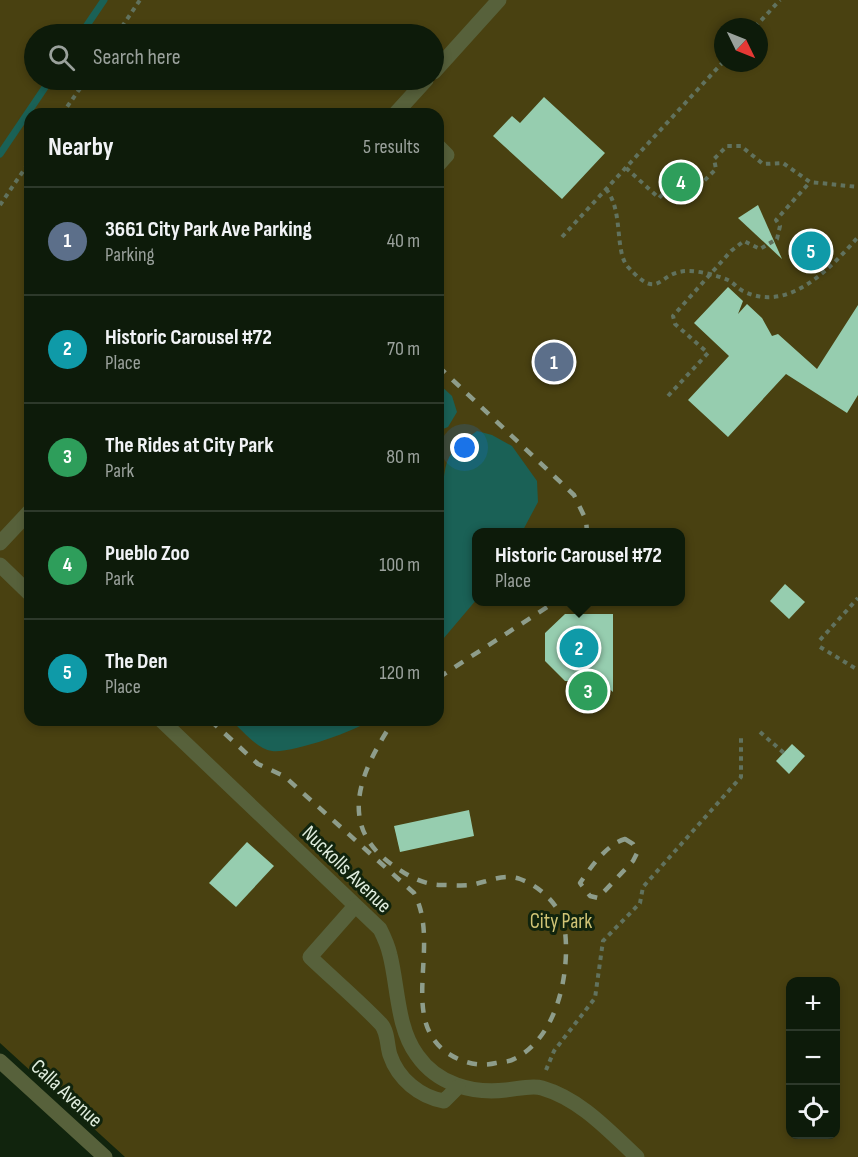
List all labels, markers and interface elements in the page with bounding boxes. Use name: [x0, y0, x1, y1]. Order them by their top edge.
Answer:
north arrow: [714, 18, 768, 72]
search box: [24, 24, 444, 90]
icon: search: [45, 41, 78, 74]
text: Search here: [93, 44, 180, 71]
text: Nearby: [48, 132, 114, 163]
text: 5 results: [363, 135, 420, 159]
pin: 4: [662, 160, 700, 204]
text: 3661 City Park Ave Parking: [105, 216, 312, 243]
pin: 5: [792, 228, 830, 274]
text: 1: [64, 229, 71, 253]
text: 40 m: [387, 229, 420, 253]
text: Parking: [105, 243, 155, 267]
text: Historic Carousel #72: [105, 324, 272, 351]
text: 2: [63, 337, 72, 361]
text: 70 m: [387, 337, 420, 361]
pin: 1: [534, 340, 574, 385]
text: Place: [105, 351, 141, 375]
text: The Rides at City Park: [105, 432, 273, 459]
your location: [450, 433, 479, 462]
text: 3: [63, 445, 72, 469]
text: 80 m: [386, 445, 420, 469]
text: Park: [105, 459, 134, 483]
popup: [472, 528, 685, 606]
text: Pueblo Zoo: [105, 540, 190, 567]
text: Historic Carousel #72: [495, 542, 662, 569]
text: 4: [63, 553, 72, 577]
text: 100 m: [379, 553, 420, 577]
text: Park: [105, 567, 134, 591]
text: Place: [495, 569, 531, 593]
pin: 2: [560, 626, 598, 670]
text: The Den: [105, 648, 168, 675]
text: 5: [63, 661, 72, 685]
text: 120 m: [380, 661, 420, 685]
pin: 3: [568, 668, 608, 714]
text: Place: [105, 675, 141, 699]
street label: Nuckolls Avenue: [297, 821, 396, 918]
park label: City Park: [530, 909, 592, 934]
map controls: [786, 977, 840, 1139]
button: +: [786, 977, 840, 1031]
button: −: [786, 1031, 840, 1085]
street label: Calla Avenue: [26, 1054, 108, 1133]
button: locate: [786, 1085, 840, 1139]

